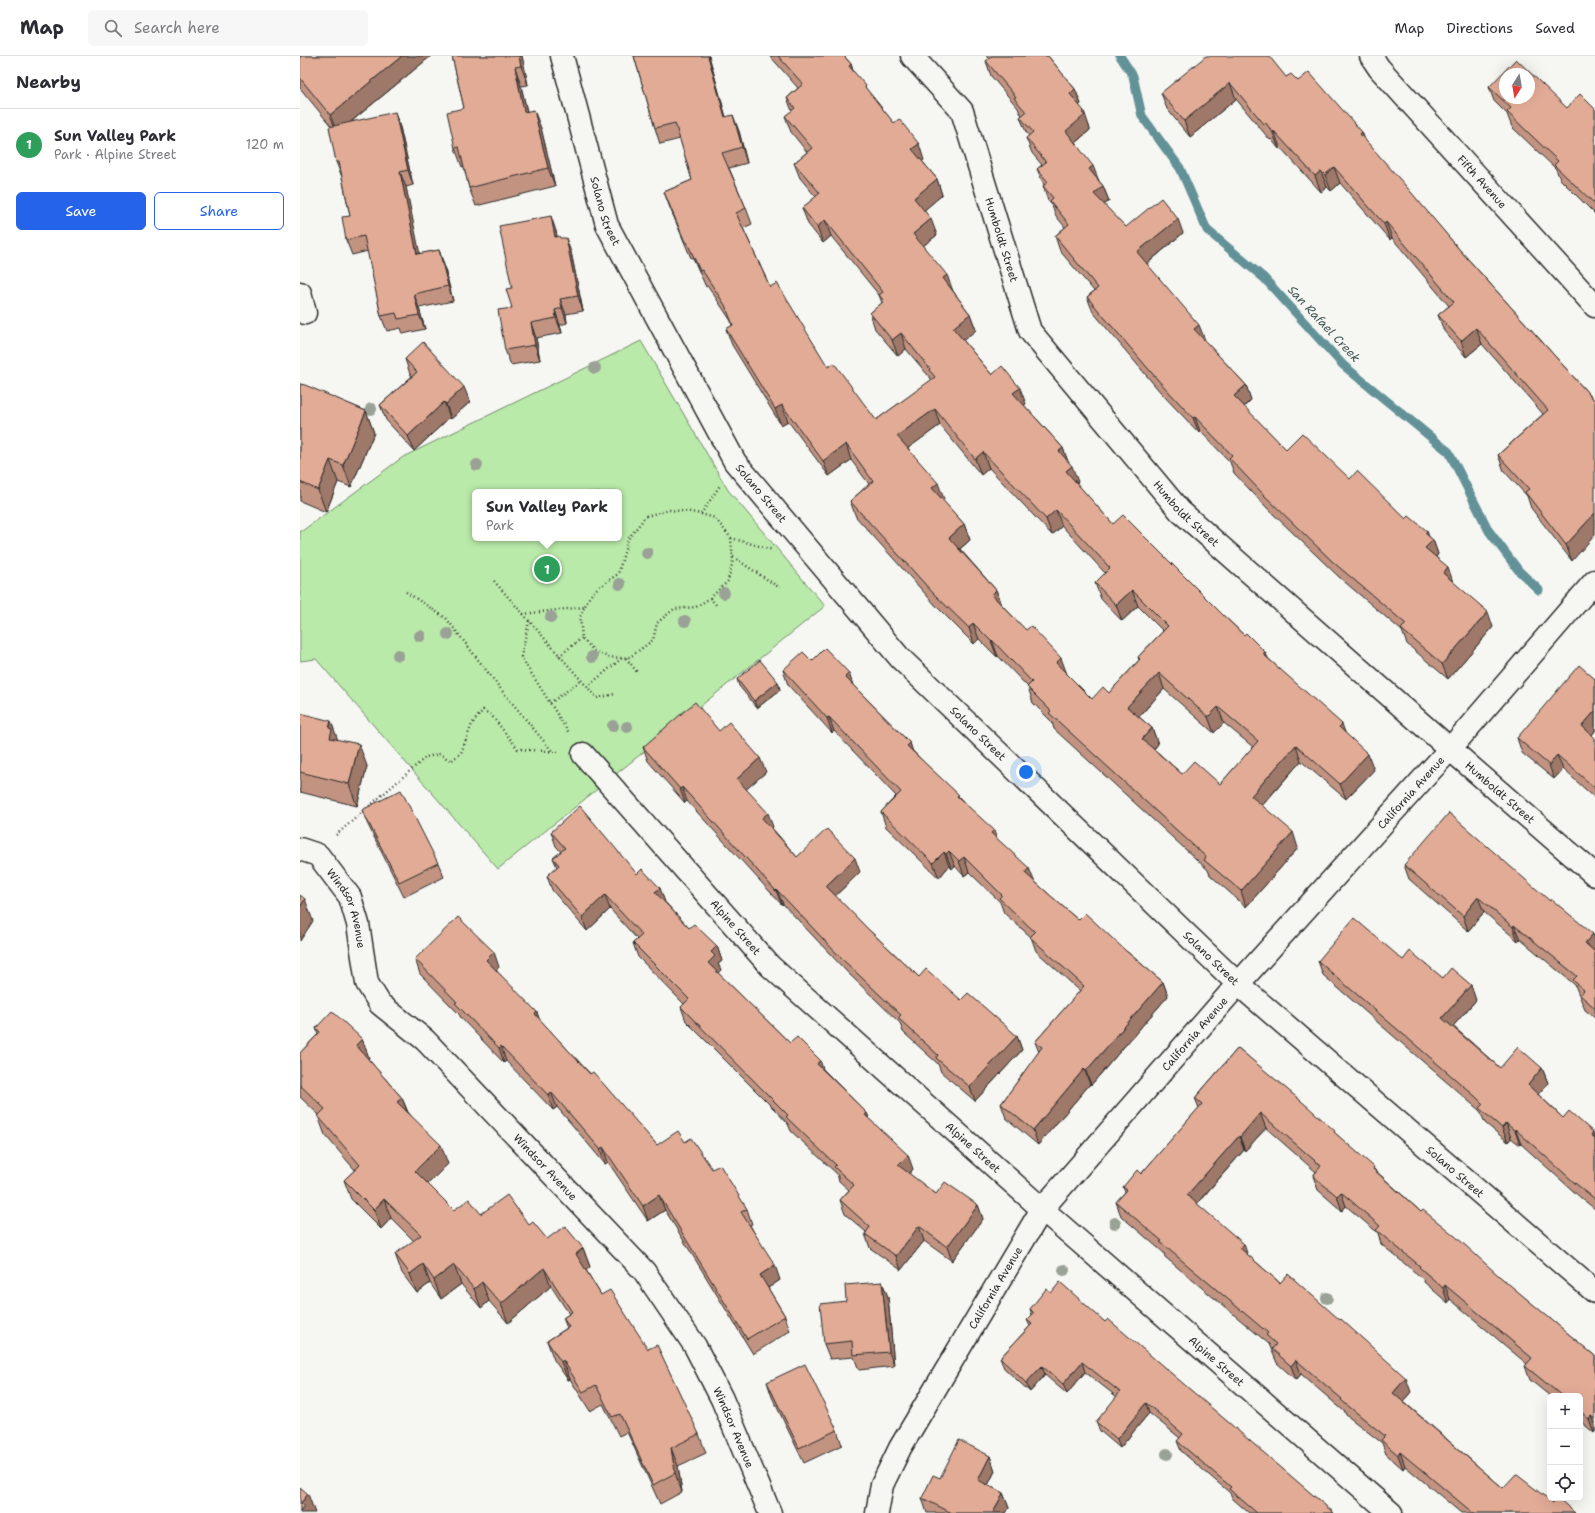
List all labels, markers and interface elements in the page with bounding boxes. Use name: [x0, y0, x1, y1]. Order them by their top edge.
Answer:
search box: [88, 10, 368, 46]
text: Map: [20, 15, 64, 40]
icon: search: [102, 17, 124, 39]
text: Search here: [134, 18, 220, 38]
text: Map: [1395, 19, 1425, 37]
text: Directions: [1447, 19, 1513, 37]
text: Saved: [1535, 19, 1575, 37]
north arrow: [1499, 68, 1535, 104]
text: Nearby: [16, 71, 81, 93]
text: Sun Valley Park: [54, 126, 176, 146]
text: 1: [26, 136, 32, 153]
text: 120 m: [246, 136, 284, 153]
text: Park · Alpine Street: [54, 146, 176, 163]
street label: Fifth Avenue: [1454, 152, 1510, 212]
street label: Solano Street: [587, 175, 624, 248]
button: Save: [16, 192, 146, 230]
button: Share: [154, 192, 284, 230]
street label: Humboldt Street: [982, 195, 1022, 284]
water label: San Rafael Creek: [1284, 282, 1364, 366]
street label: Solano Street: [732, 461, 790, 526]
street label: Humboldt Street: [1150, 477, 1223, 550]
popup: [472, 489, 622, 541]
text: Sun Valley Park: [486, 497, 608, 517]
text: Park: [486, 517, 514, 534]
pin: 1: [534, 554, 560, 584]
street label: Solano Street: [947, 703, 1009, 764]
street label: California Avenue: [1374, 753, 1448, 832]
street label: Humboldt Street: [1462, 758, 1538, 827]
your location: [1016, 762, 1036, 782]
street label: Windsor Avenue: [323, 865, 369, 949]
street label: Alpine Street: [707, 896, 765, 958]
street label: Solano Street: [1180, 928, 1243, 989]
street label: California Avenue: [1158, 994, 1231, 1074]
street label: Alpine Street: [942, 1119, 1004, 1176]
street label: Windsor Avenue: [510, 1130, 581, 1204]
street label: Solano Street: [1423, 1142, 1488, 1201]
street label: California Avenue: [965, 1244, 1026, 1332]
street label: Alpine Street: [1186, 1333, 1248, 1390]
street label: Windsor Avenue: [710, 1384, 758, 1470]
map controls: [1547, 1393, 1583, 1501]
button: +: [1547, 1393, 1583, 1429]
button: −: [1547, 1429, 1583, 1465]
button: locate: [1547, 1465, 1583, 1501]

